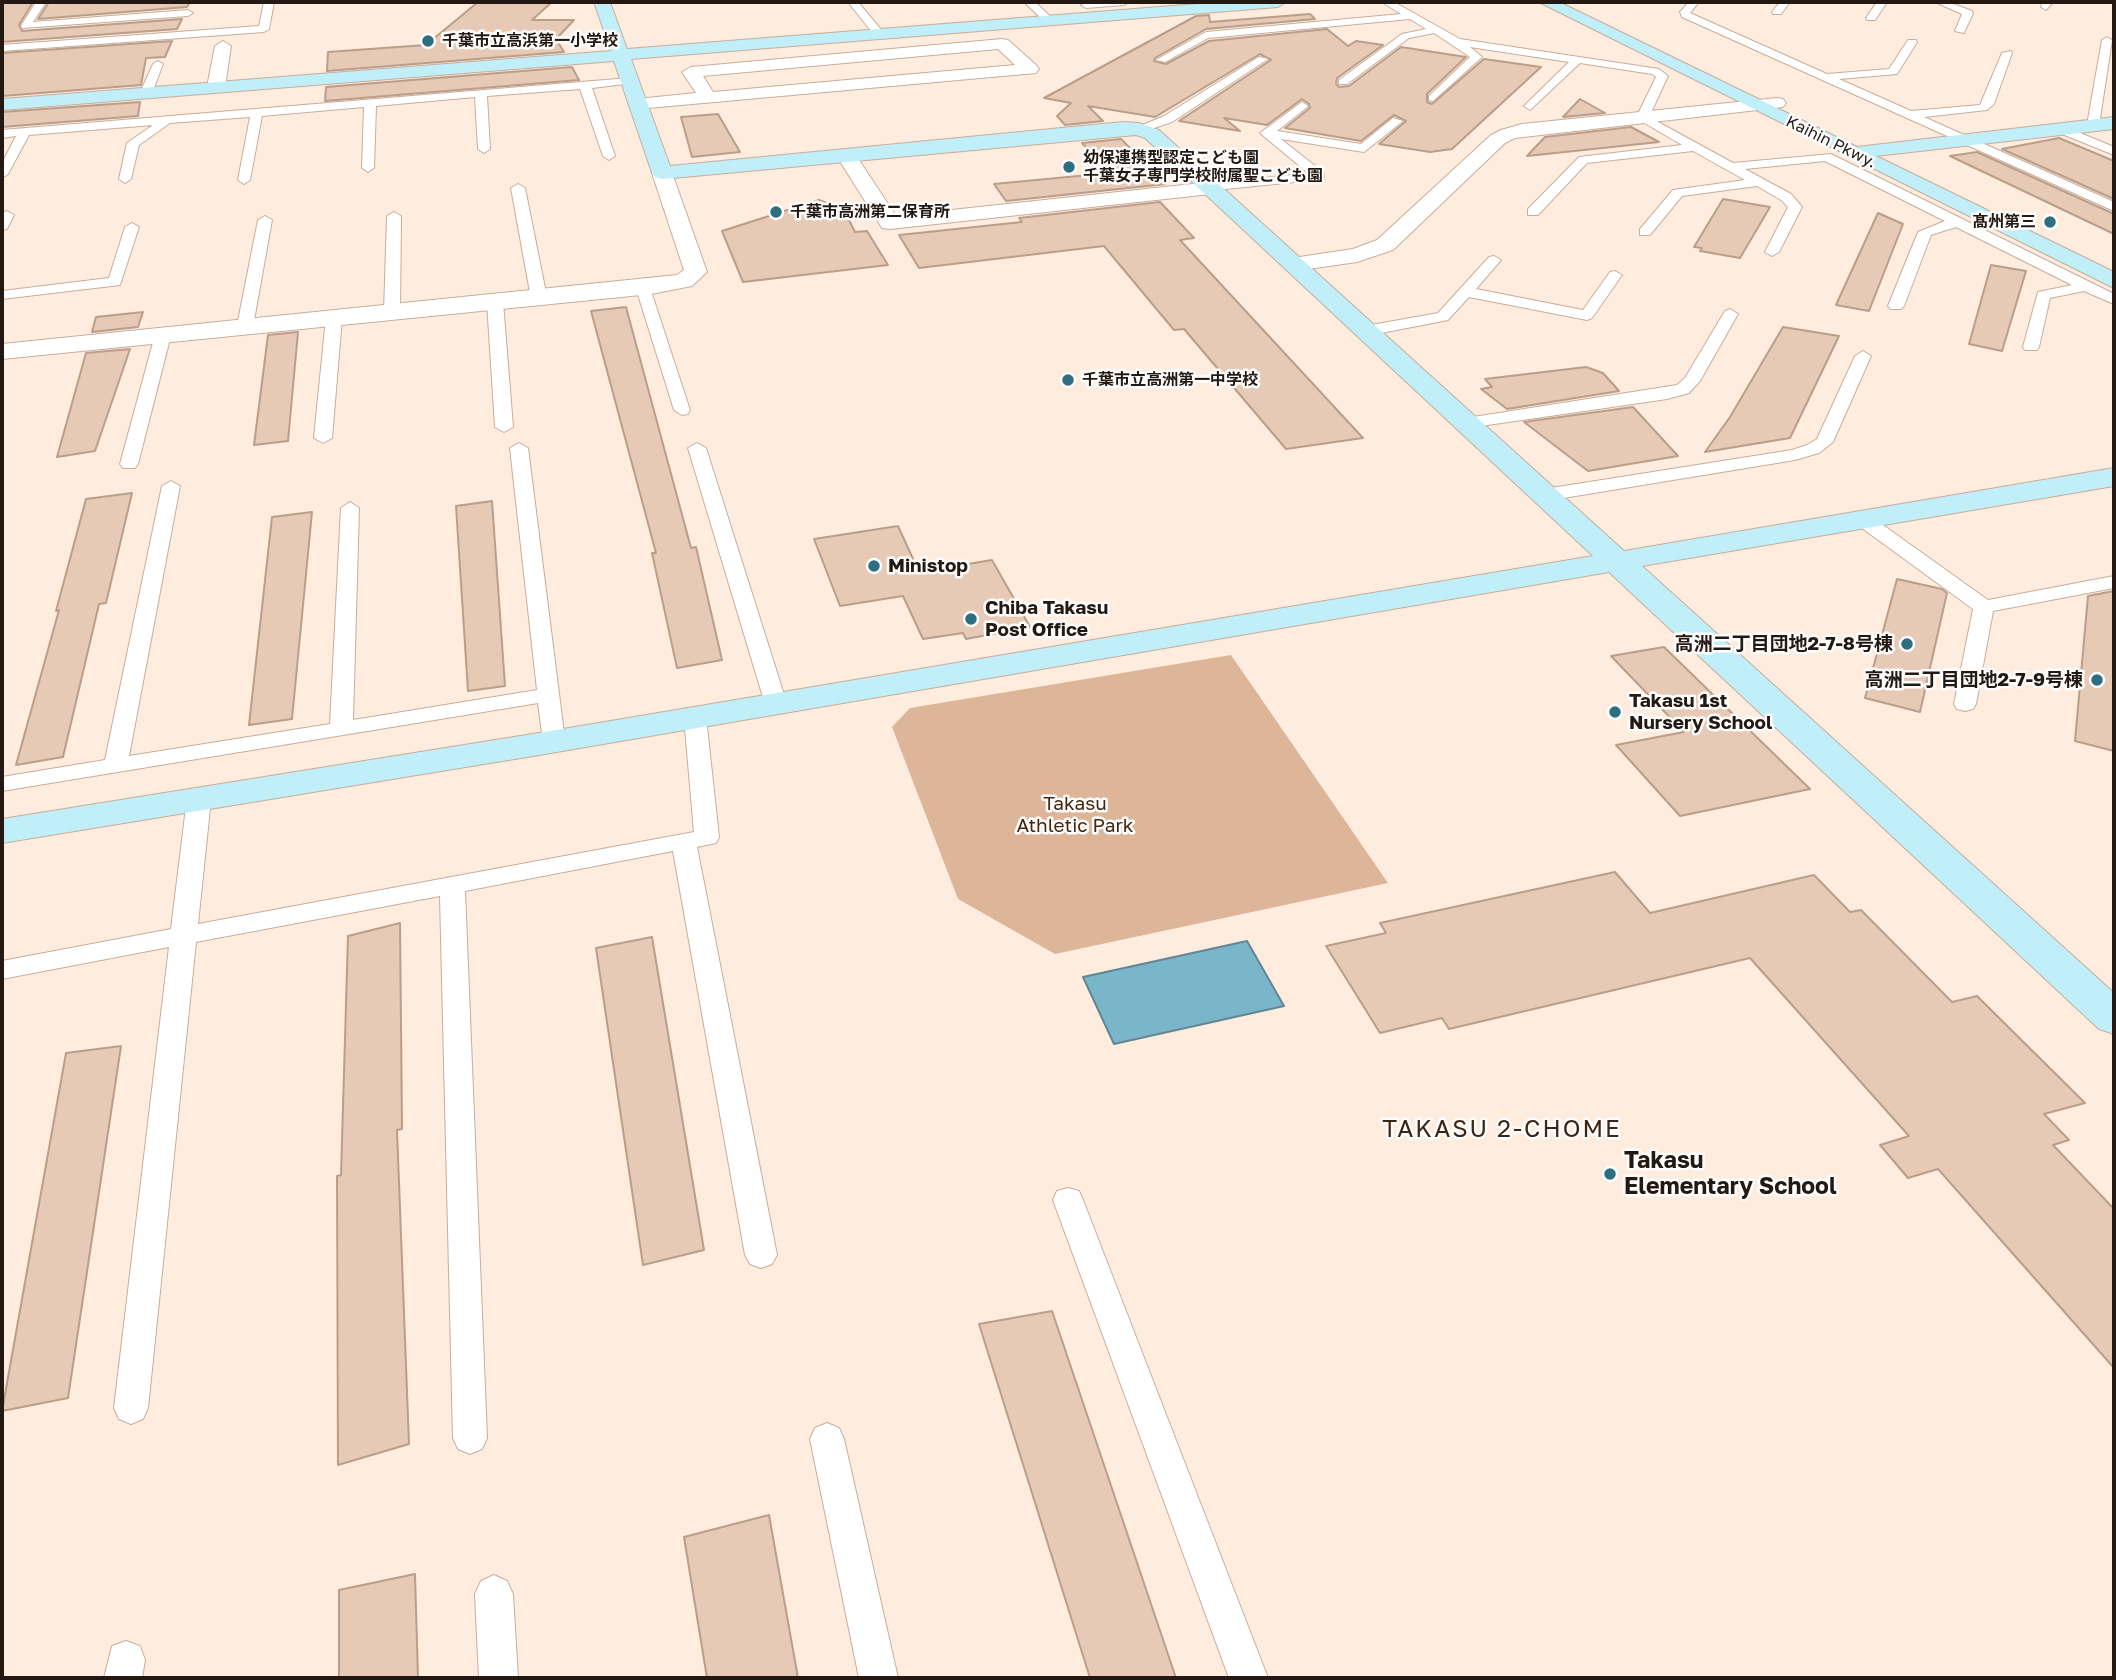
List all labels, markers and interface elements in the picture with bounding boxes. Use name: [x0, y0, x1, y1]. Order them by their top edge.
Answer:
place label: 千葉市立高浜第一小学校: [442, 31, 618, 51]
marker: 千葉市立高浜第一小学校: [420, 33, 436, 49]
street label: Kaihin Pkwy.: [1783, 112, 1879, 172]
place label: 幼保連携型認定こども園 千葉女子専門学校附属聖こども園: [1083, 148, 1323, 186]
marker: 幼保連携型認定こども園 千葉女子専門学校附属聖こども園: [1061, 159, 1077, 175]
place label: 千葉市高洲第二保育所: [790, 202, 950, 222]
marker: 千葉市高洲第二保育所: [768, 204, 784, 220]
place label: 髙州第三: [1972, 212, 2036, 232]
marker: 髙州第三: [2042, 214, 2058, 230]
place label: 千葉市立高洲第一中学校: [1082, 370, 1258, 390]
marker: 千葉市立高洲第一中学校: [1060, 372, 1076, 388]
place label: Ministop: [888, 555, 968, 577]
marker: Ministop: [866, 558, 882, 574]
place label: Chiba Takasu Post Office: [985, 597, 1108, 641]
marker: Chiba Takasu Post Office: [963, 611, 979, 627]
place label: 高洲二丁目団地2-7-8号棟: [1674, 633, 1893, 655]
marker: 高洲二丁目団地2-7-8号棟: [1899, 636, 1915, 652]
place label: 高洲二丁目団地2-7-9号棟: [1865, 669, 2083, 691]
marker: 高洲二丁目団地2-7-9号棟: [2089, 672, 2105, 688]
place label: Takasu 1st Nursery School: [1629, 690, 1772, 734]
marker: Takasu 1st Nursery School: [1607, 704, 1623, 720]
park label: Takasu Athletic Park: [1016, 793, 1134, 837]
district label: TAKASU 2-CHOME: [1384, 1115, 1620, 1143]
place label: Takasu Elementary School: [1624, 1147, 1837, 1201]
marker: Takasu Elementary School: [1602, 1166, 1618, 1182]

